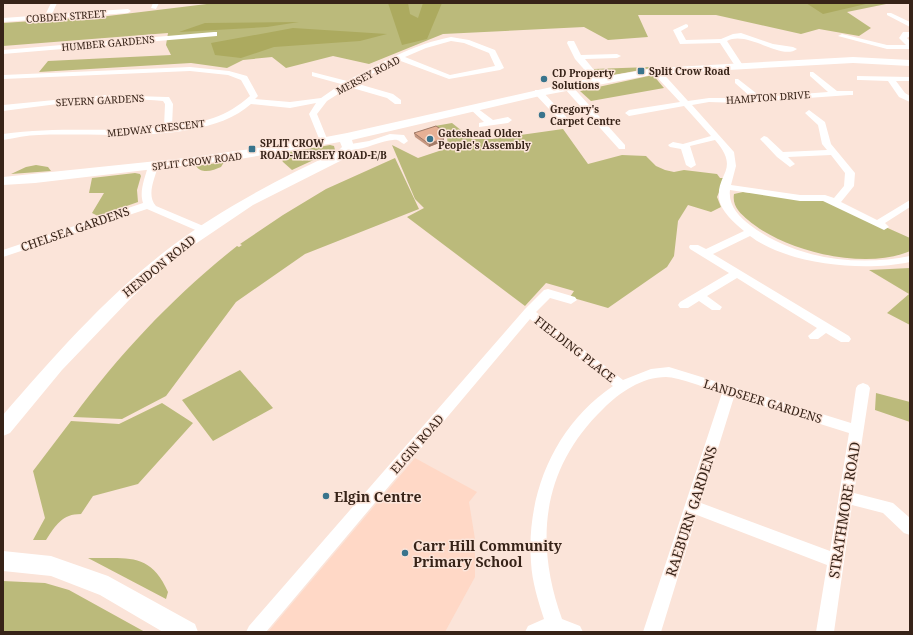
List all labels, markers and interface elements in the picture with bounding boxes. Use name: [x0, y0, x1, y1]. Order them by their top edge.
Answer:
street label: COBDEN STREET: [25, 6, 107, 26]
street label: HUMBER GARDENS: [61, 32, 155, 54]
street label: MERSEY ROAD: [334, 52, 402, 98]
place label: Split Crow Road: [649, 64, 730, 78]
place label: CD Property Solutions: [552, 66, 614, 92]
marker: Split Crow Road: [636, 66, 646, 76]
marker: CD Property Solutions: [539, 74, 549, 84]
street label: HAMPTON DRIVE: [725, 87, 811, 107]
street label: SEVERN GARDENS: [55, 91, 145, 109]
place label: Gregory's Carpet Centre: [550, 102, 621, 128]
marker: Gregory's Carpet Centre: [537, 110, 547, 120]
street label: MEDWAY CRESCENT: [106, 116, 206, 140]
place label: Gateshead Older People's Assembly: [438, 126, 531, 152]
marker: Gateshead Older People's Assembly: [425, 134, 435, 144]
place label: SPLIT CROW ROAD-MERSEY ROAD-E/B: [260, 136, 387, 162]
marker: SPLIT CROW ROAD-MERSEY ROAD-E/B: [247, 144, 257, 154]
street label: SPLIT CROW ROAD: [151, 149, 243, 173]
street label: CHELSEA GARDENS: [18, 202, 132, 256]
street label: HENDON ROAD: [119, 231, 199, 301]
street label: FIELDING PLACE: [531, 312, 619, 386]
street label: LANDSEER GARDENS: [702, 375, 824, 427]
street label: ELGIN ROAD: [386, 410, 448, 477]
street label: STRATHMORE ROAD: [824, 440, 864, 580]
street label: RAEBURN GARDENS: [661, 443, 721, 579]
place label: Elgin Centre: [334, 487, 422, 506]
marker: Elgin Centre: [321, 491, 331, 501]
place label: Carr Hill Community Primary School: [413, 536, 563, 571]
marker: Carr Hill Community Primary School: [400, 548, 410, 558]

